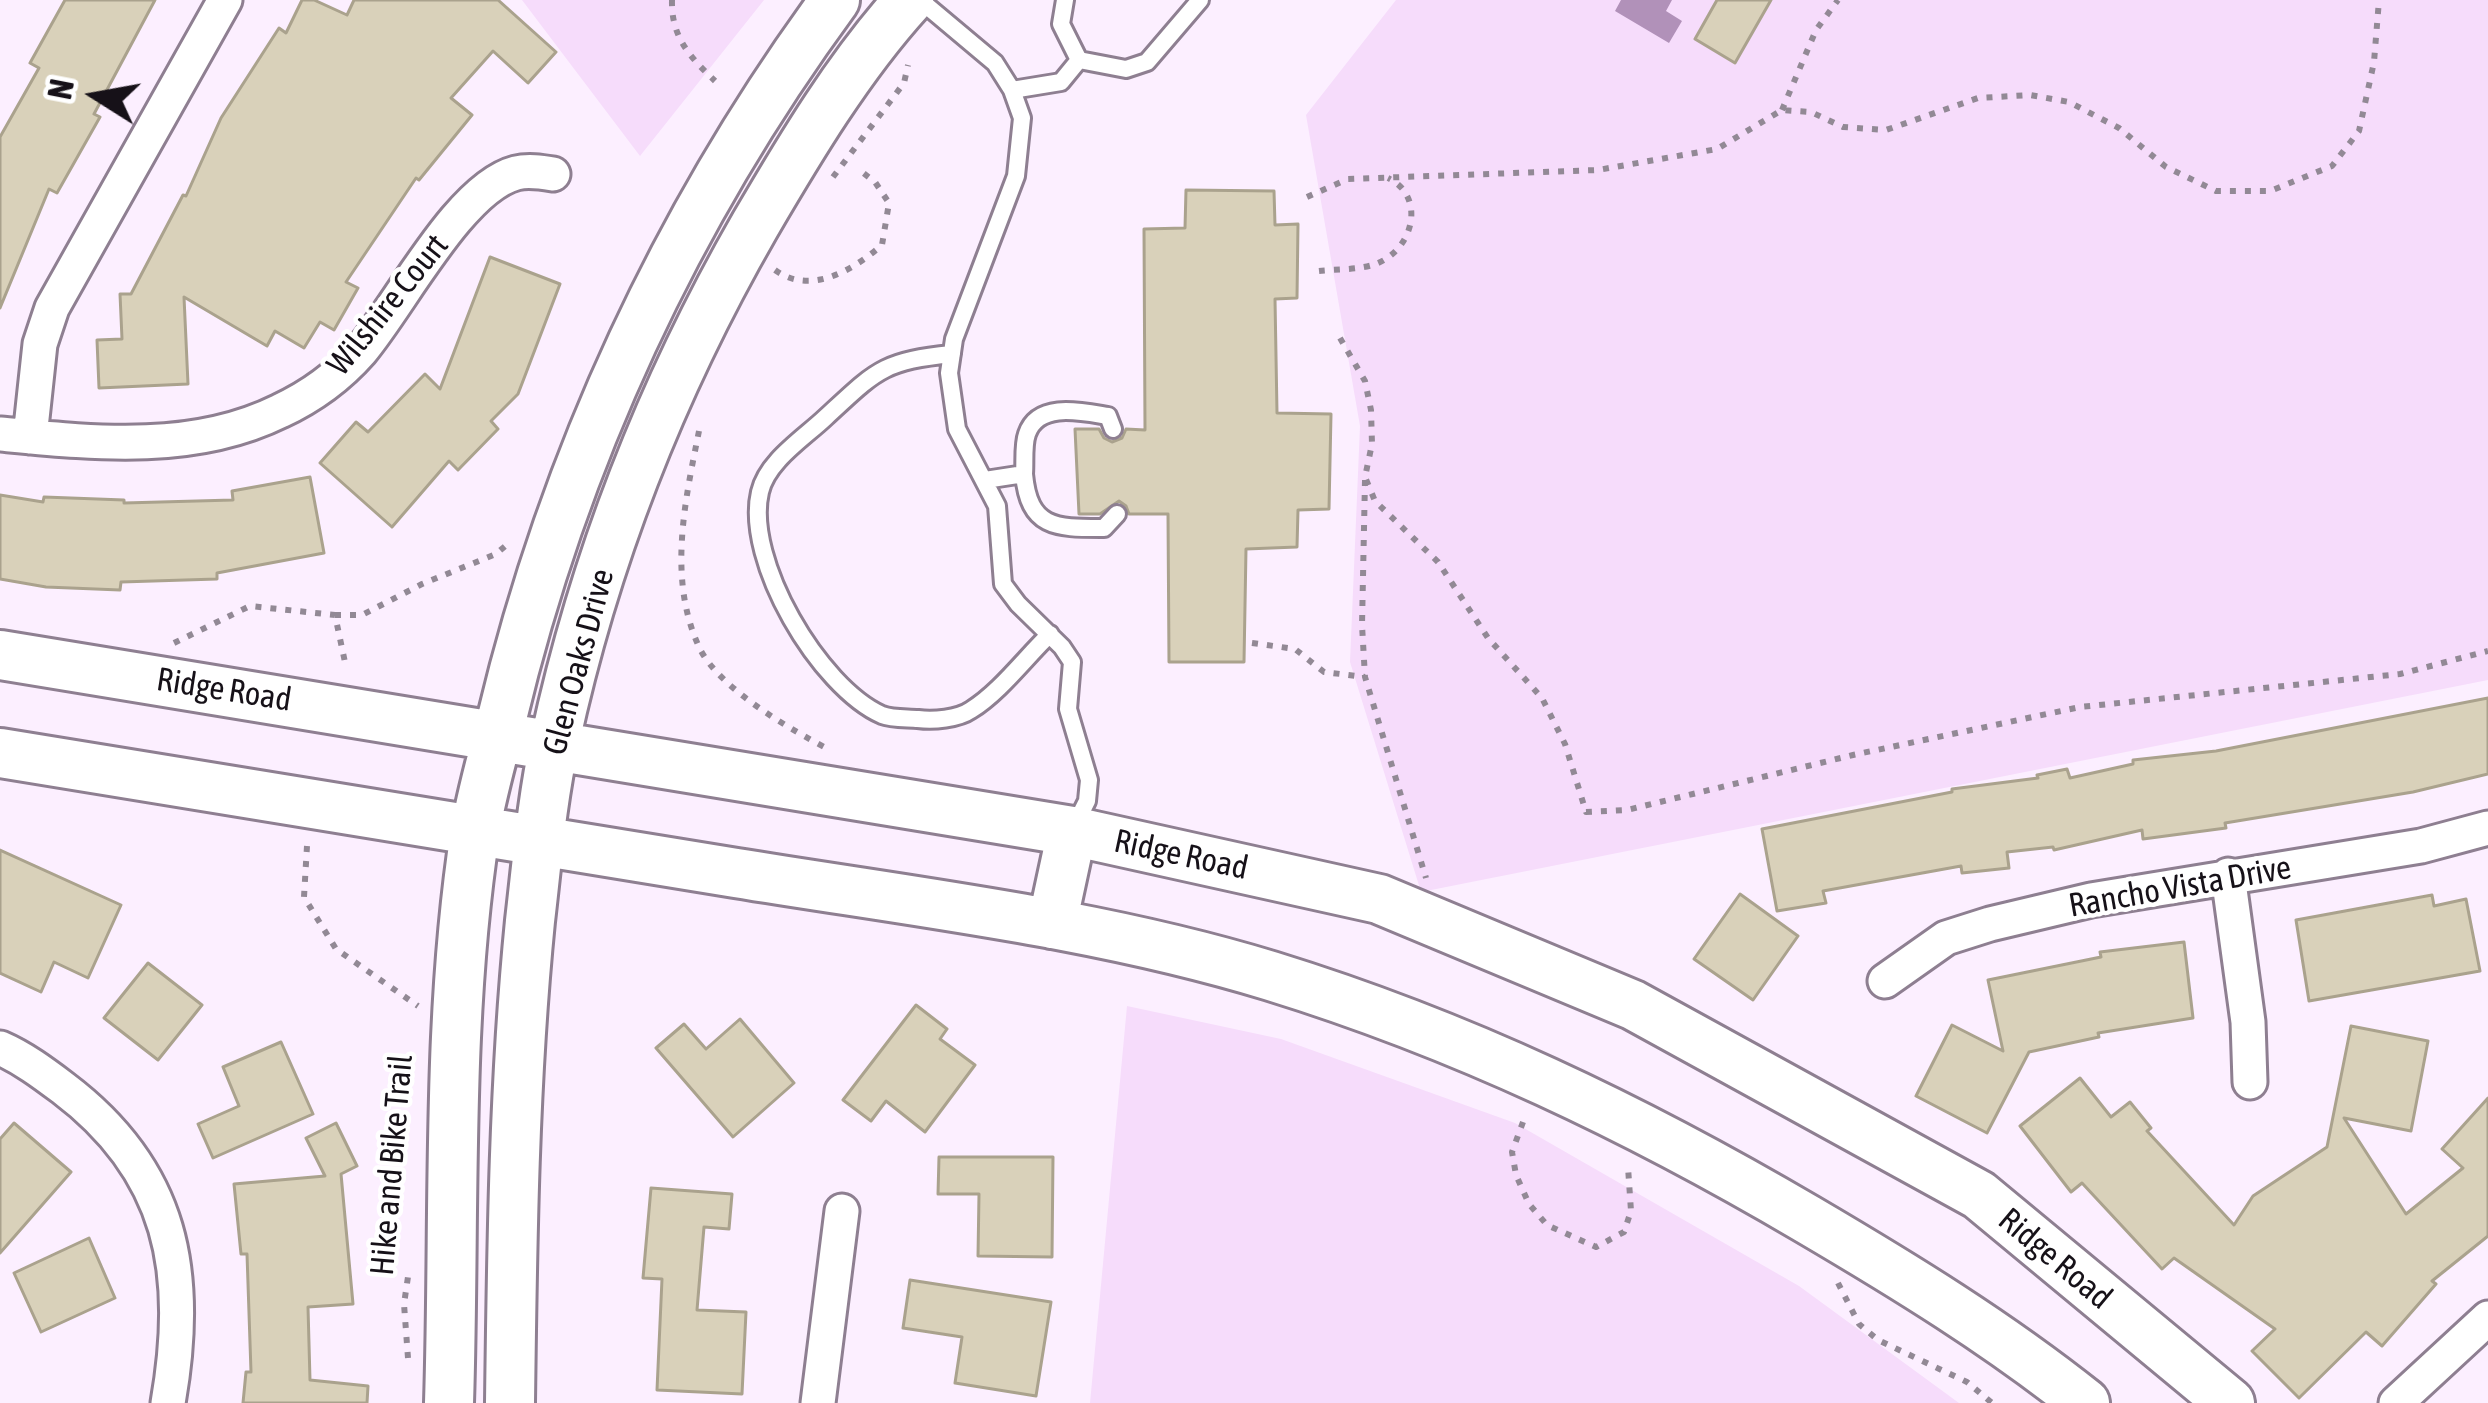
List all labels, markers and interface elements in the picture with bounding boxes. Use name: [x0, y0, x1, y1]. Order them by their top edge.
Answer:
north arrow: [36, 36, 156, 156]
text: N: [40, 76, 81, 102]
street label: Wilshire Court: [319, 227, 457, 383]
street label: Glen Oaks Drive: [535, 565, 623, 759]
street label: Ridge Road: [154, 660, 294, 720]
street label: Ridge Road: [1110, 822, 1252, 888]
street label: Rancho Vista Drive: [2066, 848, 2294, 926]
street label: Hike and Bike Trail: [363, 1053, 421, 1277]
street label: Ridge Road: [1990, 1200, 2120, 1318]

